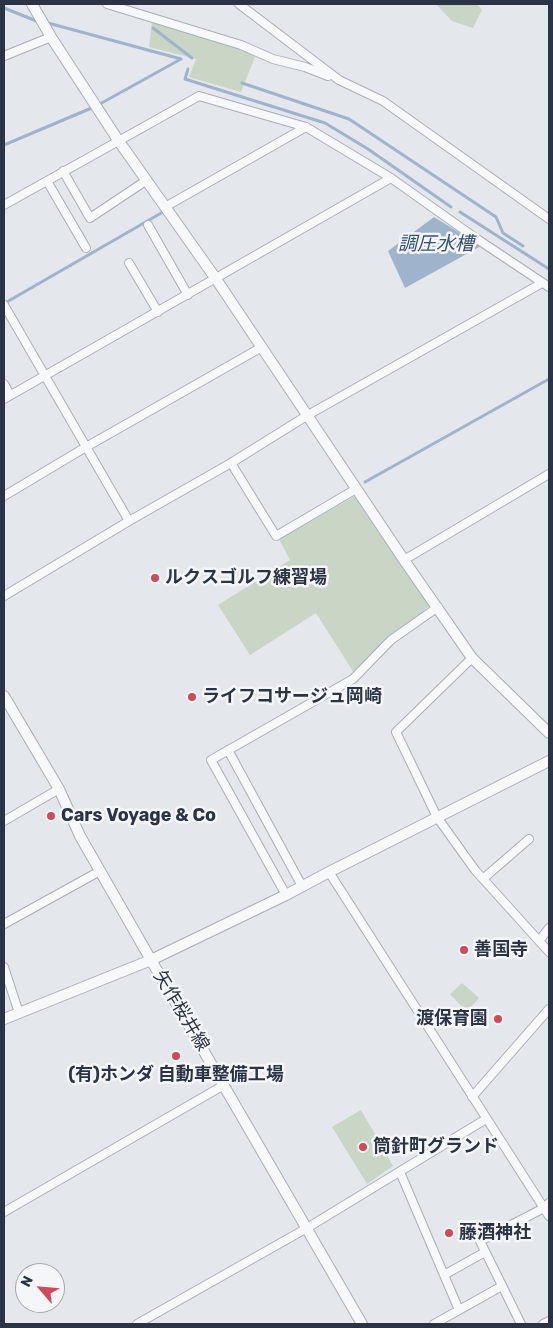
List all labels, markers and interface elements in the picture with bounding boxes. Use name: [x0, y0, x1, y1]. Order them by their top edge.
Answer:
water label: 調圧水槽: [398, 234, 474, 256]
place label: ルクスゴルフ練習場: [165, 567, 327, 589]
marker: ルクスゴルフ練習場: [149, 572, 161, 584]
place label: ライフコサージュ岡崎: [202, 686, 382, 708]
marker: ライフコサージュ岡崎: [186, 691, 198, 703]
place label: Cars Voyage & Co: [61, 805, 216, 827]
marker: Cars Voyage & Co: [45, 810, 57, 822]
place label: 善国寺: [474, 939, 528, 961]
marker: 善国寺: [458, 944, 470, 956]
street label: 矢作桜井線: [149, 967, 213, 1055]
place label: 渡保育園: [416, 1008, 488, 1030]
marker: 渡保育園: [492, 1013, 504, 1025]
marker: (有)ホンダ 自動車整備工場: [170, 1050, 182, 1062]
place label: (有)ホンダ 自動車整備工場: [68, 1064, 284, 1086]
place label: 筒針町グランド: [373, 1136, 499, 1158]
marker: 筒針町グランド: [357, 1141, 369, 1153]
place label: 藤酒神社: [459, 1222, 531, 1244]
marker: 藤酒神社: [443, 1227, 455, 1239]
north arrow: [15, 1263, 65, 1313]
text: N: [17, 1273, 37, 1290]

